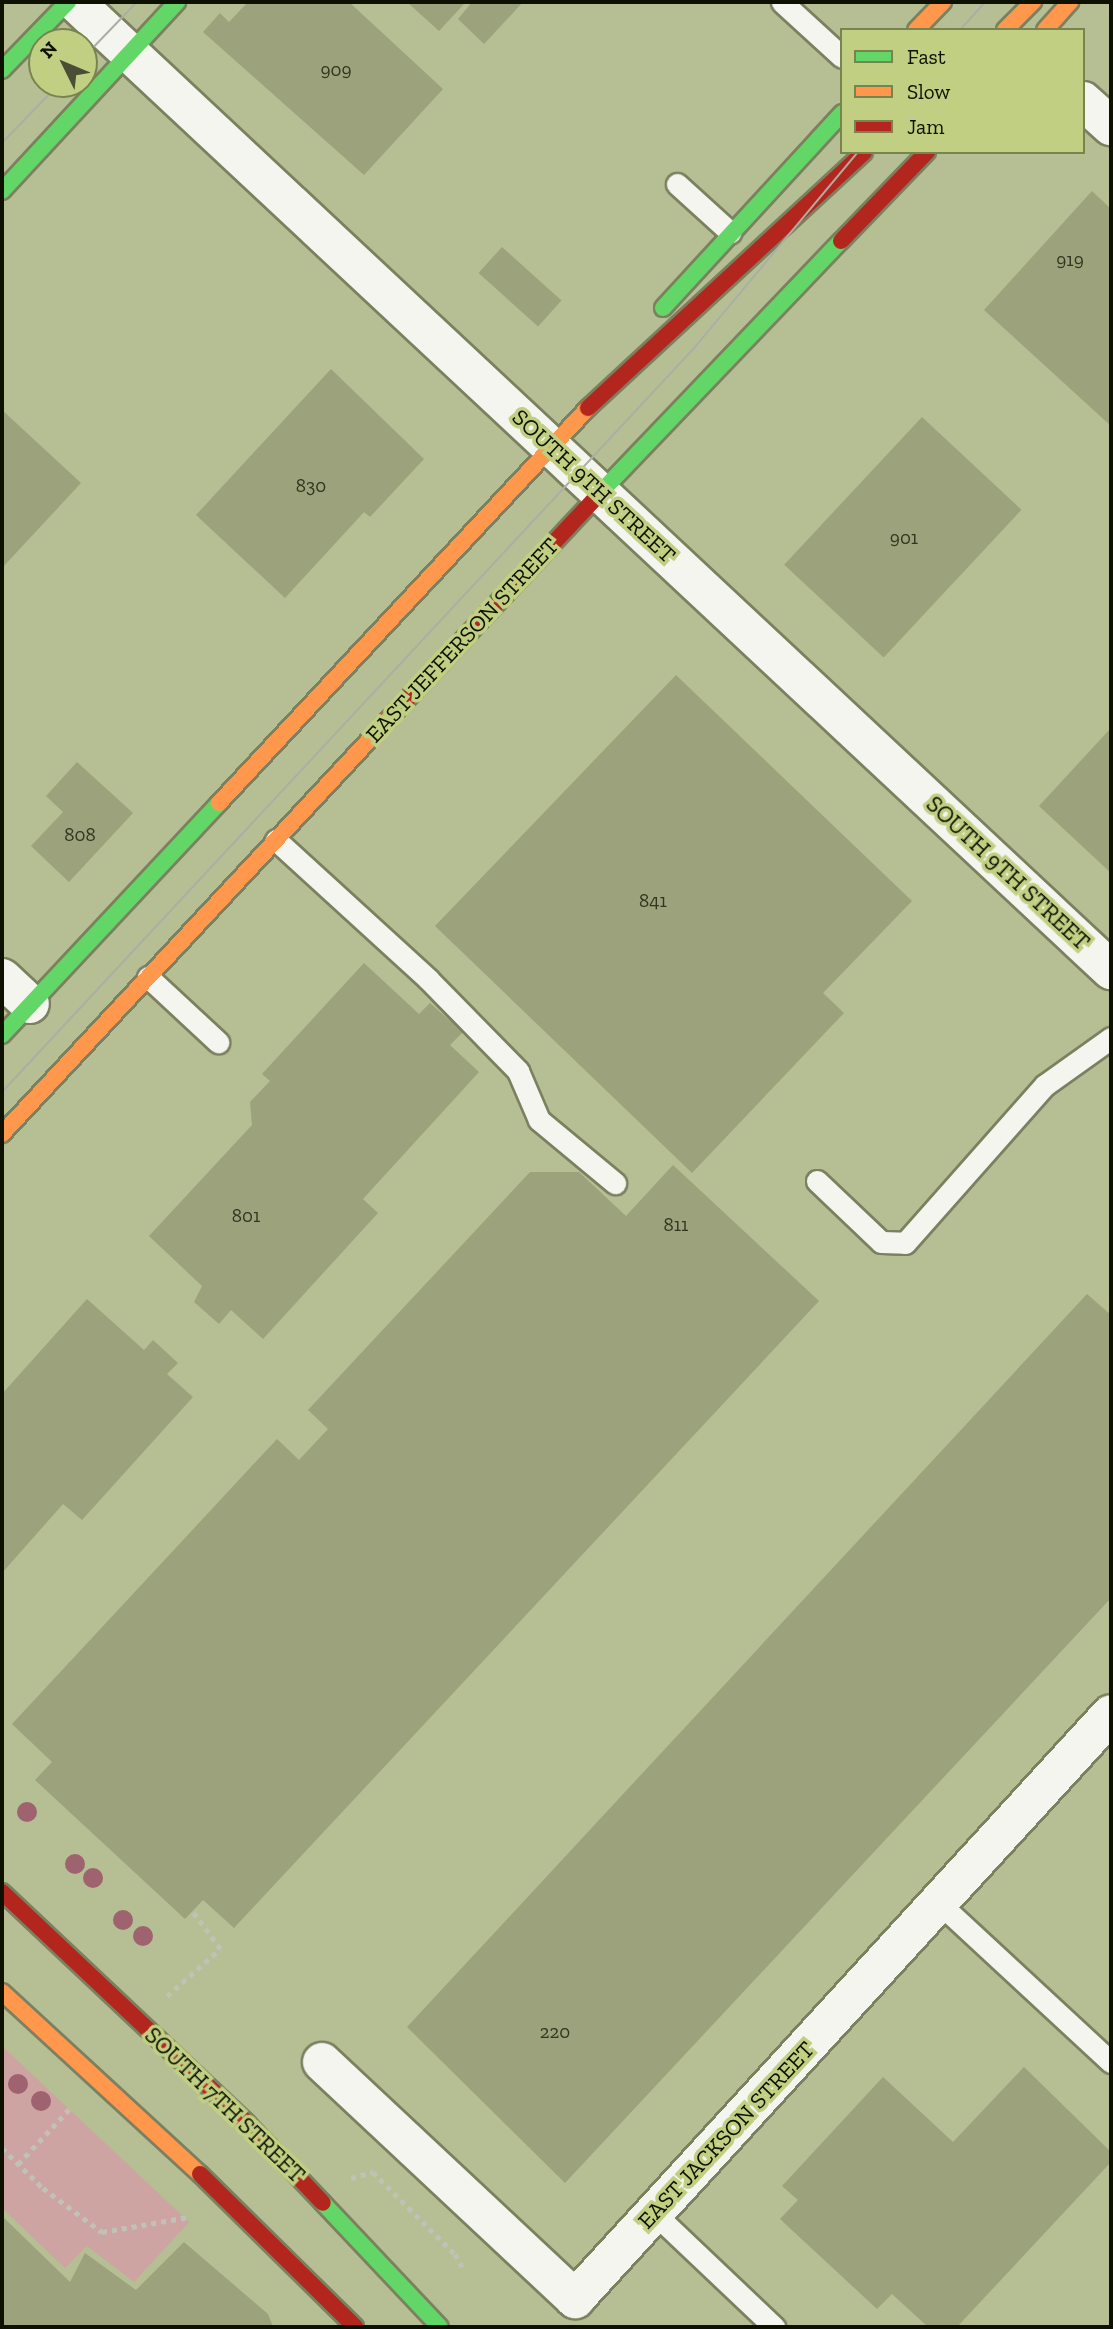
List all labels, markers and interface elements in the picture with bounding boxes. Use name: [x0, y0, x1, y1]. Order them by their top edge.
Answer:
north arrow: [28, 28, 98, 98]
legend: [840, 28, 1085, 154]
text: N: [35, 37, 62, 63]
text: Fast: [907, 44, 946, 69]
house number: 909: [320, 59, 352, 81]
text: Slow: [907, 79, 950, 104]
text: Jam: [907, 114, 944, 139]
house number: 919: [1056, 249, 1084, 271]
street label: SOUTH 9TH STREET: [507, 403, 681, 569]
house number: 830: [296, 475, 326, 497]
house number: 901: [890, 527, 918, 549]
street label: EAST JEFFERSON STREET: [360, 532, 564, 748]
street label: SOUTH 9TH STREET: [921, 790, 1095, 956]
house number: 808: [64, 824, 96, 846]
house number: 841: [639, 890, 667, 912]
house number: 801: [232, 1205, 260, 1227]
house number: 811: [664, 1214, 688, 1236]
street label: SOUTH 7TH STREET: [139, 2021, 311, 2189]
house number: 220: [540, 2021, 570, 2043]
street label: EAST JACKSON STREET: [632, 2035, 820, 2235]

